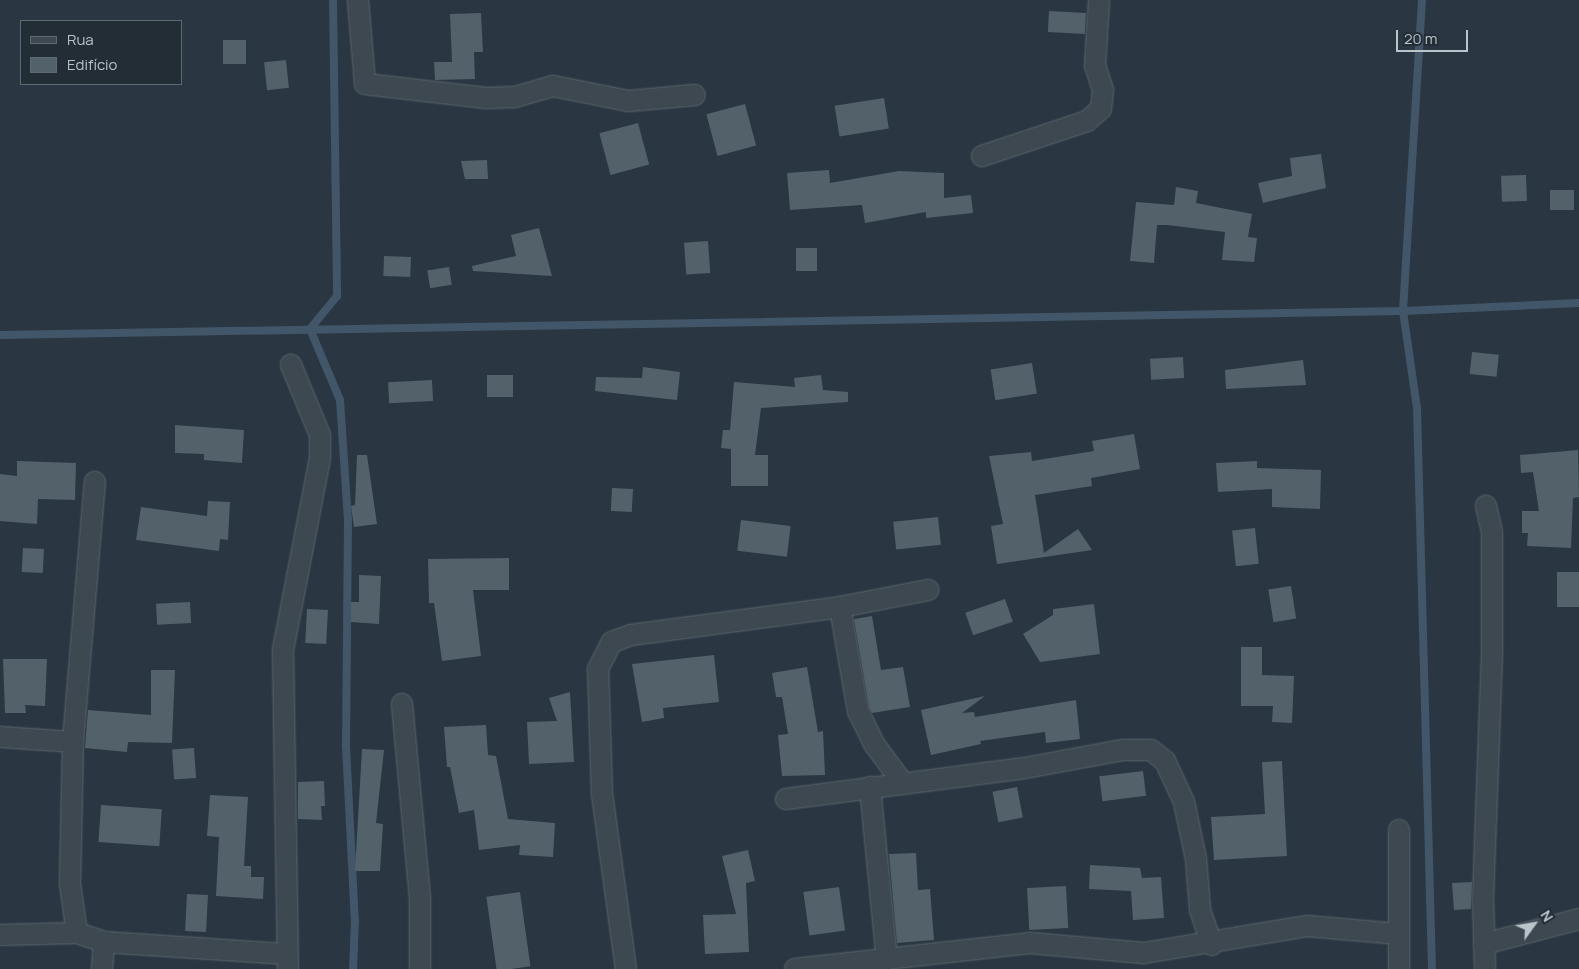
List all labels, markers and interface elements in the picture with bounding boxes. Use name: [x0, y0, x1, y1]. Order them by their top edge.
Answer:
legend: [20, 20, 182, 85]
scale bar: [1399, 20, 1472, 52]
text: 20 m: [1404, 28, 1437, 49]
text: Rua: [67, 29, 94, 50]
text: Edifício: [67, 54, 117, 75]
north arrow: [1509, 899, 1559, 949]
text: N: [1536, 906, 1558, 925]

